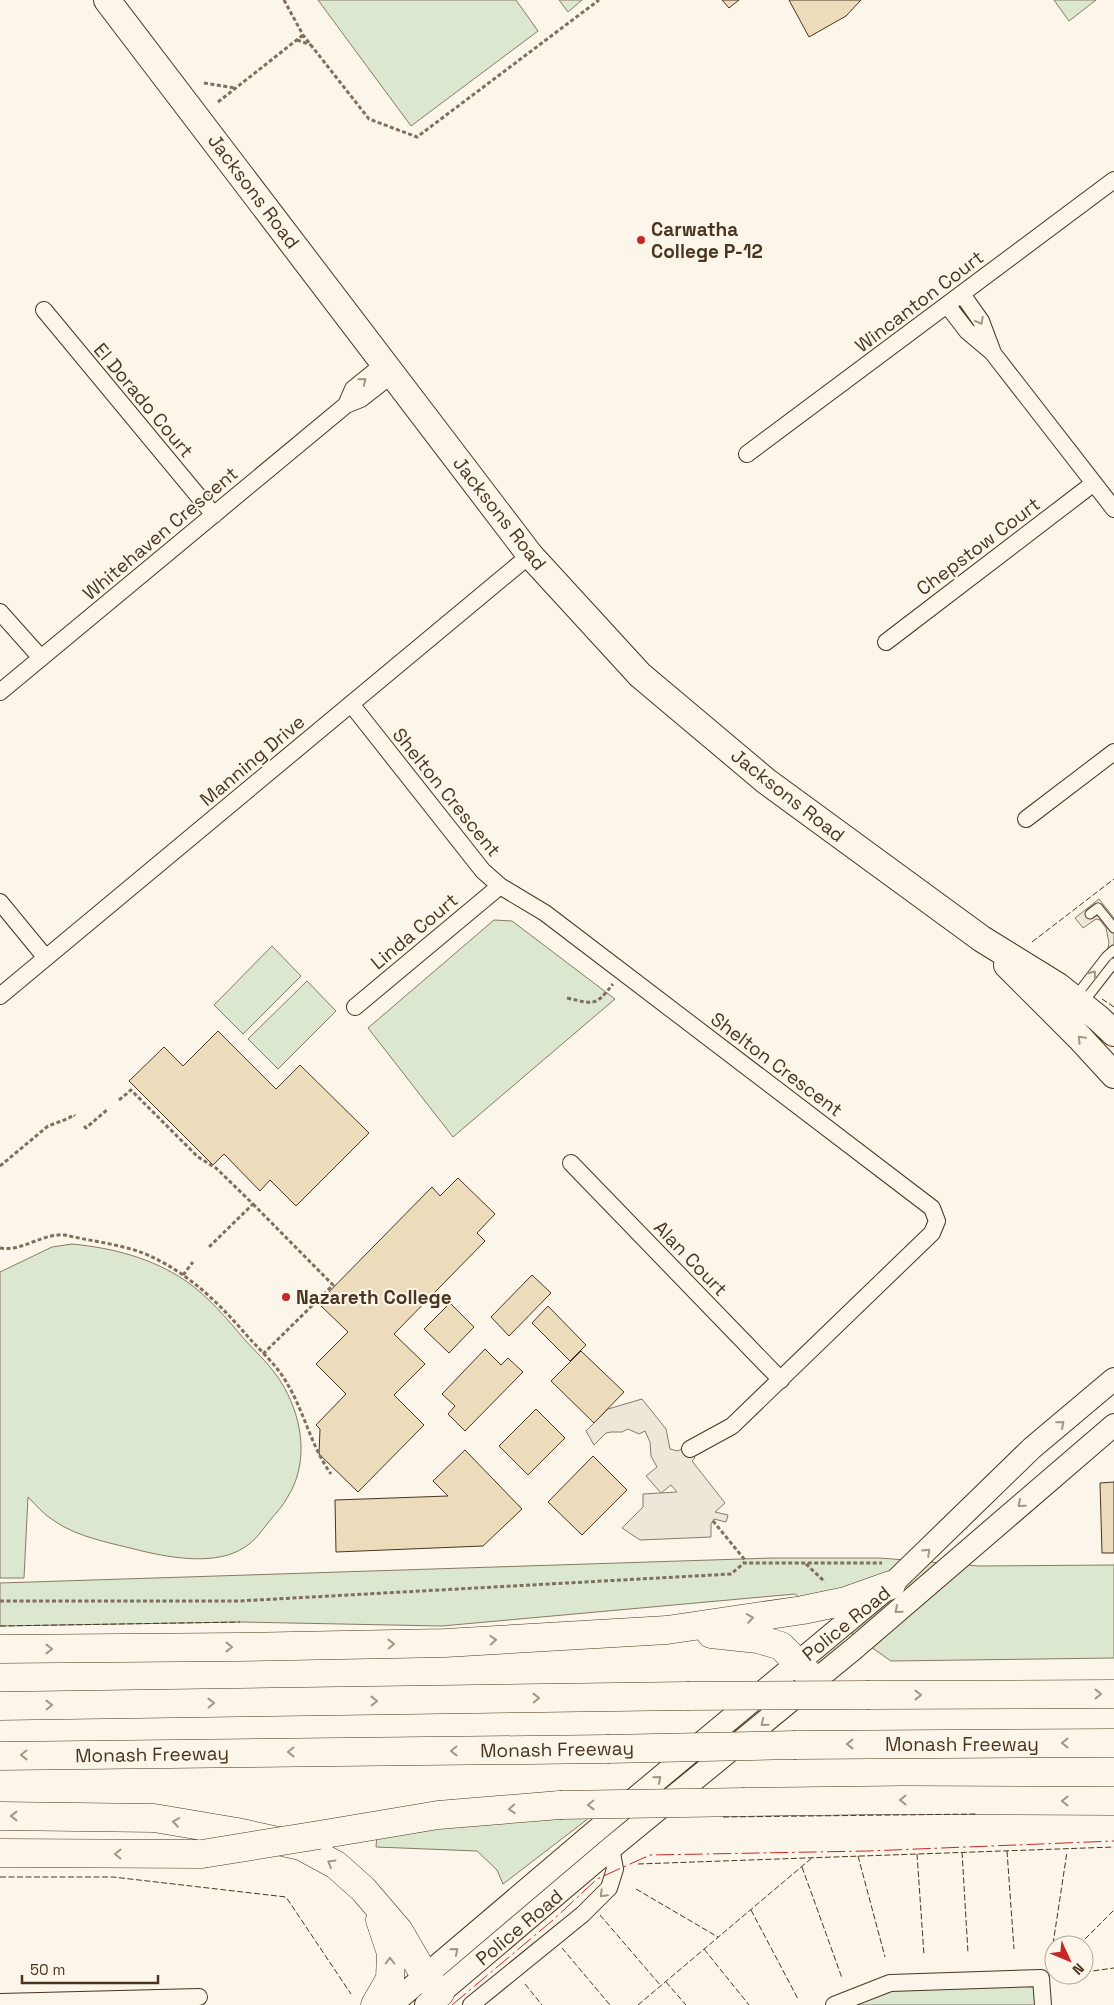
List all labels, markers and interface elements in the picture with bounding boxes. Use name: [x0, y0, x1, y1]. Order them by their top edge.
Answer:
street label: Jacksons Road: [202, 129, 305, 254]
place label: Carwatha College P-12: [651, 217, 763, 264]
marker: Carwatha College P-12: [635, 234, 647, 246]
street label: Wincanton Court: [850, 245, 989, 358]
one-way arrow: [974, 316, 984, 325]
street label: El Dorado Court: [88, 338, 199, 463]
one-way arrow: [357, 378, 366, 387]
street label: Jacksons Road: [447, 451, 552, 575]
street label: Whitehaven Crescent: [77, 461, 243, 606]
street label: Chepstow Court: [911, 492, 1045, 601]
street label: Manning Drive: [195, 709, 310, 812]
street label: Shelton Crescent: [387, 723, 506, 862]
street label: Jacksons Road: [726, 743, 850, 848]
street label: Linda Court: [366, 888, 463, 975]
one-way arrow: [1088, 971, 1096, 980]
street label: Shelton Crescent: [706, 1007, 848, 1122]
one-way arrow: [1078, 1036, 1087, 1045]
street label: Alan Court: [648, 1215, 733, 1301]
place label: Nazareth College: [296, 1285, 452, 1310]
marker: Nazareth College: [280, 1291, 292, 1303]
one-way arrow: [1055, 1421, 1064, 1430]
one-way arrow: [1018, 1498, 1027, 1506]
one-way arrow: [921, 1549, 930, 1558]
street label: Police Road: [797, 1580, 895, 1667]
one-way arrow: [895, 1605, 904, 1614]
one-way arrow: [745, 1613, 754, 1623]
one-way arrow: [490, 1635, 498, 1646]
one-way arrow: [388, 1639, 395, 1649]
one-way arrow: [225, 1642, 233, 1652]
one-way arrow: [45, 1644, 53, 1654]
one-way arrow: [1094, 1689, 1102, 1699]
one-way arrow: [914, 1690, 922, 1700]
one-way arrow: [532, 1693, 540, 1704]
one-way arrow: [370, 1695, 378, 1706]
one-way arrow: [208, 1698, 215, 1708]
one-way arrow: [45, 1700, 53, 1710]
one-way arrow: [760, 1717, 769, 1726]
street label: Monash Freeway: [885, 1732, 1039, 1757]
street label: Monash Freeway: [480, 1736, 634, 1763]
one-way arrow: [1061, 1738, 1069, 1748]
one-way arrow: [846, 1739, 854, 1750]
street label: Monash Freeway: [75, 1741, 229, 1768]
one-way arrow: [449, 1746, 457, 1756]
one-way arrow: [287, 1747, 295, 1758]
one-way arrow: [19, 1750, 27, 1761]
one-way arrow: [652, 1776, 661, 1785]
one-way arrow: [899, 1795, 906, 1805]
one-way arrow: [1061, 1796, 1069, 1806]
one-way arrow: [587, 1800, 594, 1810]
one-way arrow: [508, 1803, 516, 1814]
one-way arrow: [9, 1811, 17, 1821]
one-way arrow: [171, 1817, 180, 1827]
one-way arrow: [114, 1849, 122, 1859]
one-way arrow: [328, 1859, 337, 1869]
street label: Police Road: [471, 1884, 568, 1971]
one-way arrow: [600, 1888, 609, 1897]
north arrow: [1044, 1935, 1094, 1985]
one-way arrow: [449, 1948, 458, 1957]
scale bar: [22, 1952, 159, 1984]
one-way arrow: [385, 1956, 395, 1964]
text: N: [1069, 1959, 1088, 1979]
text: 50 m: [30, 1960, 65, 1979]

